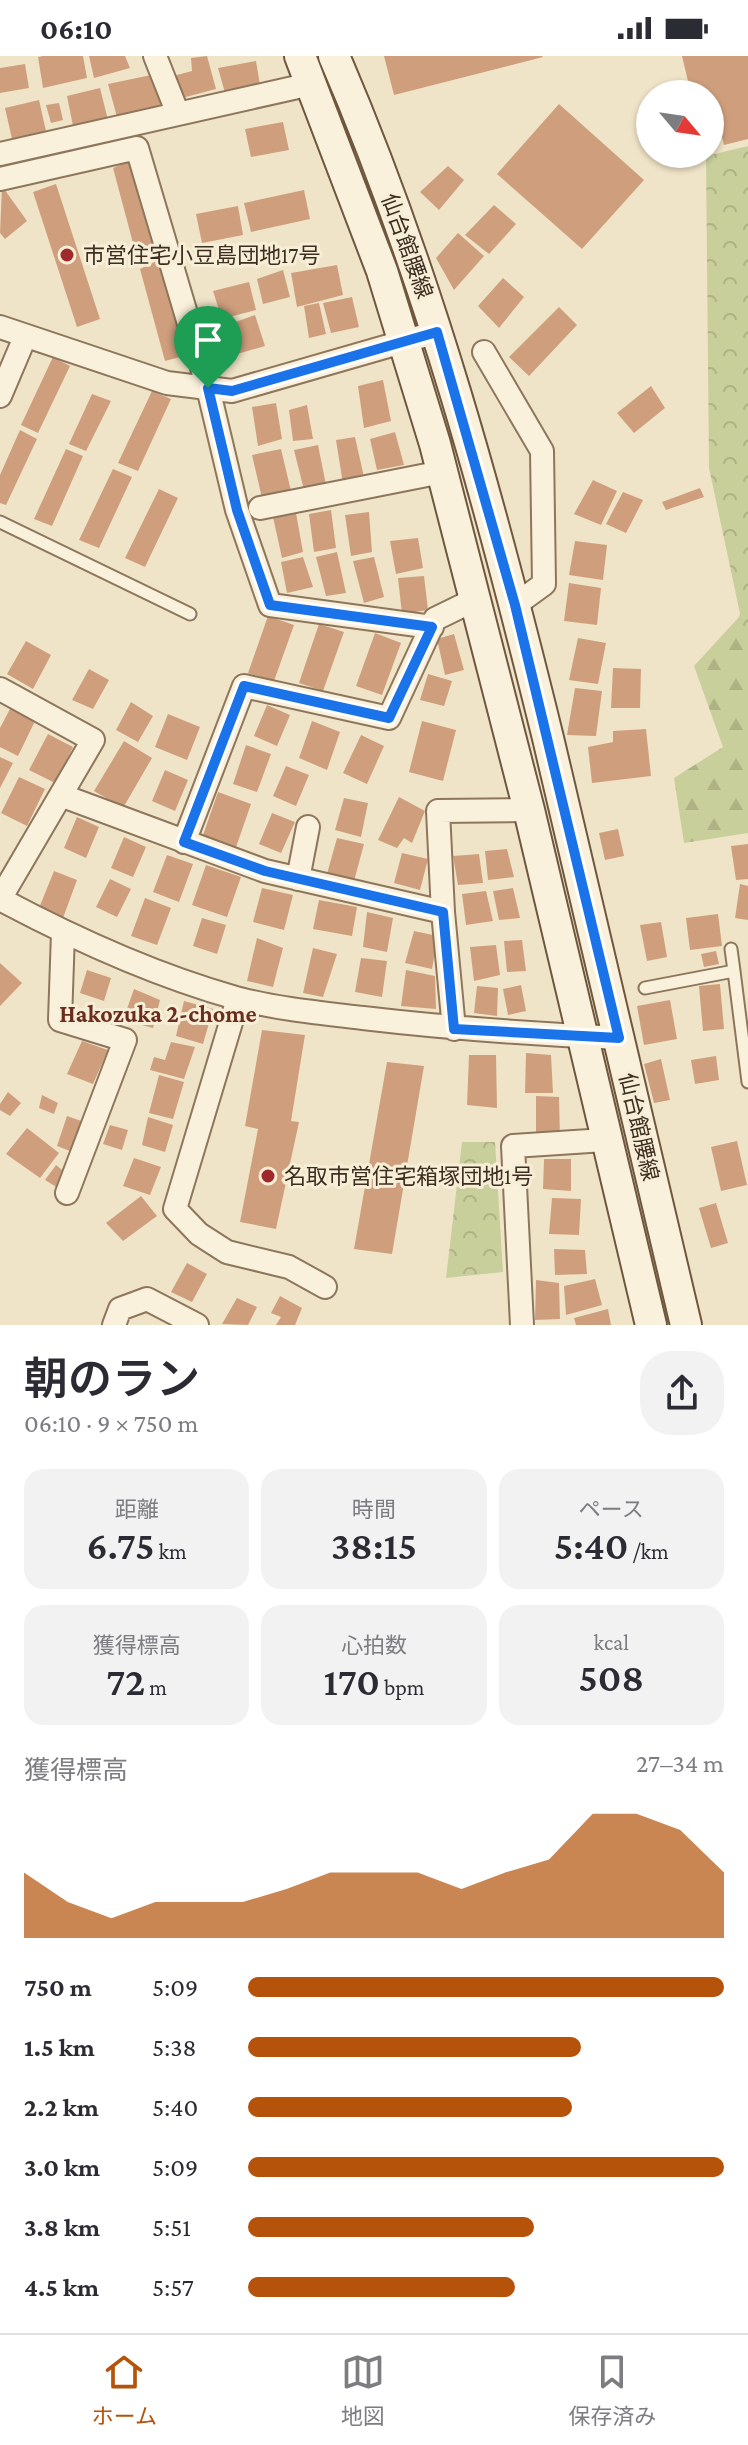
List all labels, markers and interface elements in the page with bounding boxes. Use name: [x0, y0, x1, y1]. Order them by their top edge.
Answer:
text: 06:10: [40, 12, 112, 45]
north arrow: [636, 80, 724, 168]
map controls: [636, 80, 724, 168]
street label: 仙台館腰線: [376, 190, 438, 302]
place label: 市営住宅小豆島団地17号: [83, 243, 320, 268]
marker: 市営住宅小豆島団地17号: [58, 246, 76, 264]
pin: [174, 306, 242, 388]
icon: arrive: [186, 318, 230, 362]
district label: Hakozuka 2-chome: [59, 1000, 257, 1027]
street label: 仙台館腰線: [614, 1071, 664, 1183]
place label: 名取市営住宅箱塚団地1号: [284, 1164, 533, 1189]
marker: 名取市営住宅箱塚団地1号: [259, 1167, 277, 1185]
button: share: [640, 1351, 724, 1435]
text: 朝のラン: [24, 1355, 200, 1403]
text: 06:10 · 9 × 750 m: [24, 1409, 198, 1438]
text: 距離: [115, 1497, 159, 1522]
text: 時間: [352, 1497, 396, 1522]
text: ペース: [579, 1497, 644, 1522]
text: 6.75: [87, 1523, 154, 1568]
text: 38:15: [331, 1523, 417, 1568]
text: 5:40: [554, 1523, 628, 1568]
text: km: [154, 1539, 187, 1564]
text: /km: [628, 1539, 669, 1564]
text: kcal: [594, 1630, 629, 1655]
text: 獲得標高: [93, 1633, 181, 1658]
text: 心拍数: [341, 1633, 407, 1658]
text: 508: [579, 1655, 644, 1700]
text: 72: [106, 1659, 145, 1704]
text: 170: [324, 1659, 380, 1704]
text: m: [145, 1675, 167, 1700]
text: bpm: [380, 1675, 424, 1700]
text: 27–34 m: [636, 1749, 724, 1778]
text: 獲得標高: [24, 1756, 128, 1785]
text: 750 m: [24, 1973, 92, 2002]
text: 5:09: [152, 1973, 198, 2002]
text: 1.5 km: [24, 2033, 95, 2062]
text: 5:38: [152, 2033, 197, 2062]
text: 2.2 km: [24, 2093, 99, 2122]
text: 5:40: [152, 2093, 198, 2122]
text: 3.0 km: [24, 2153, 100, 2182]
text: 5:09: [152, 2153, 198, 2182]
text: 3.8 km: [24, 2213, 100, 2242]
text: 5:51: [152, 2213, 191, 2242]
text: 4.5 km: [24, 2273, 99, 2302]
text: 5:57: [152, 2273, 194, 2302]
tab: ホーム: [92, 2350, 157, 2430]
tab: 地図: [341, 2350, 385, 2430]
tab: 保存済み: [568, 2350, 656, 2430]

